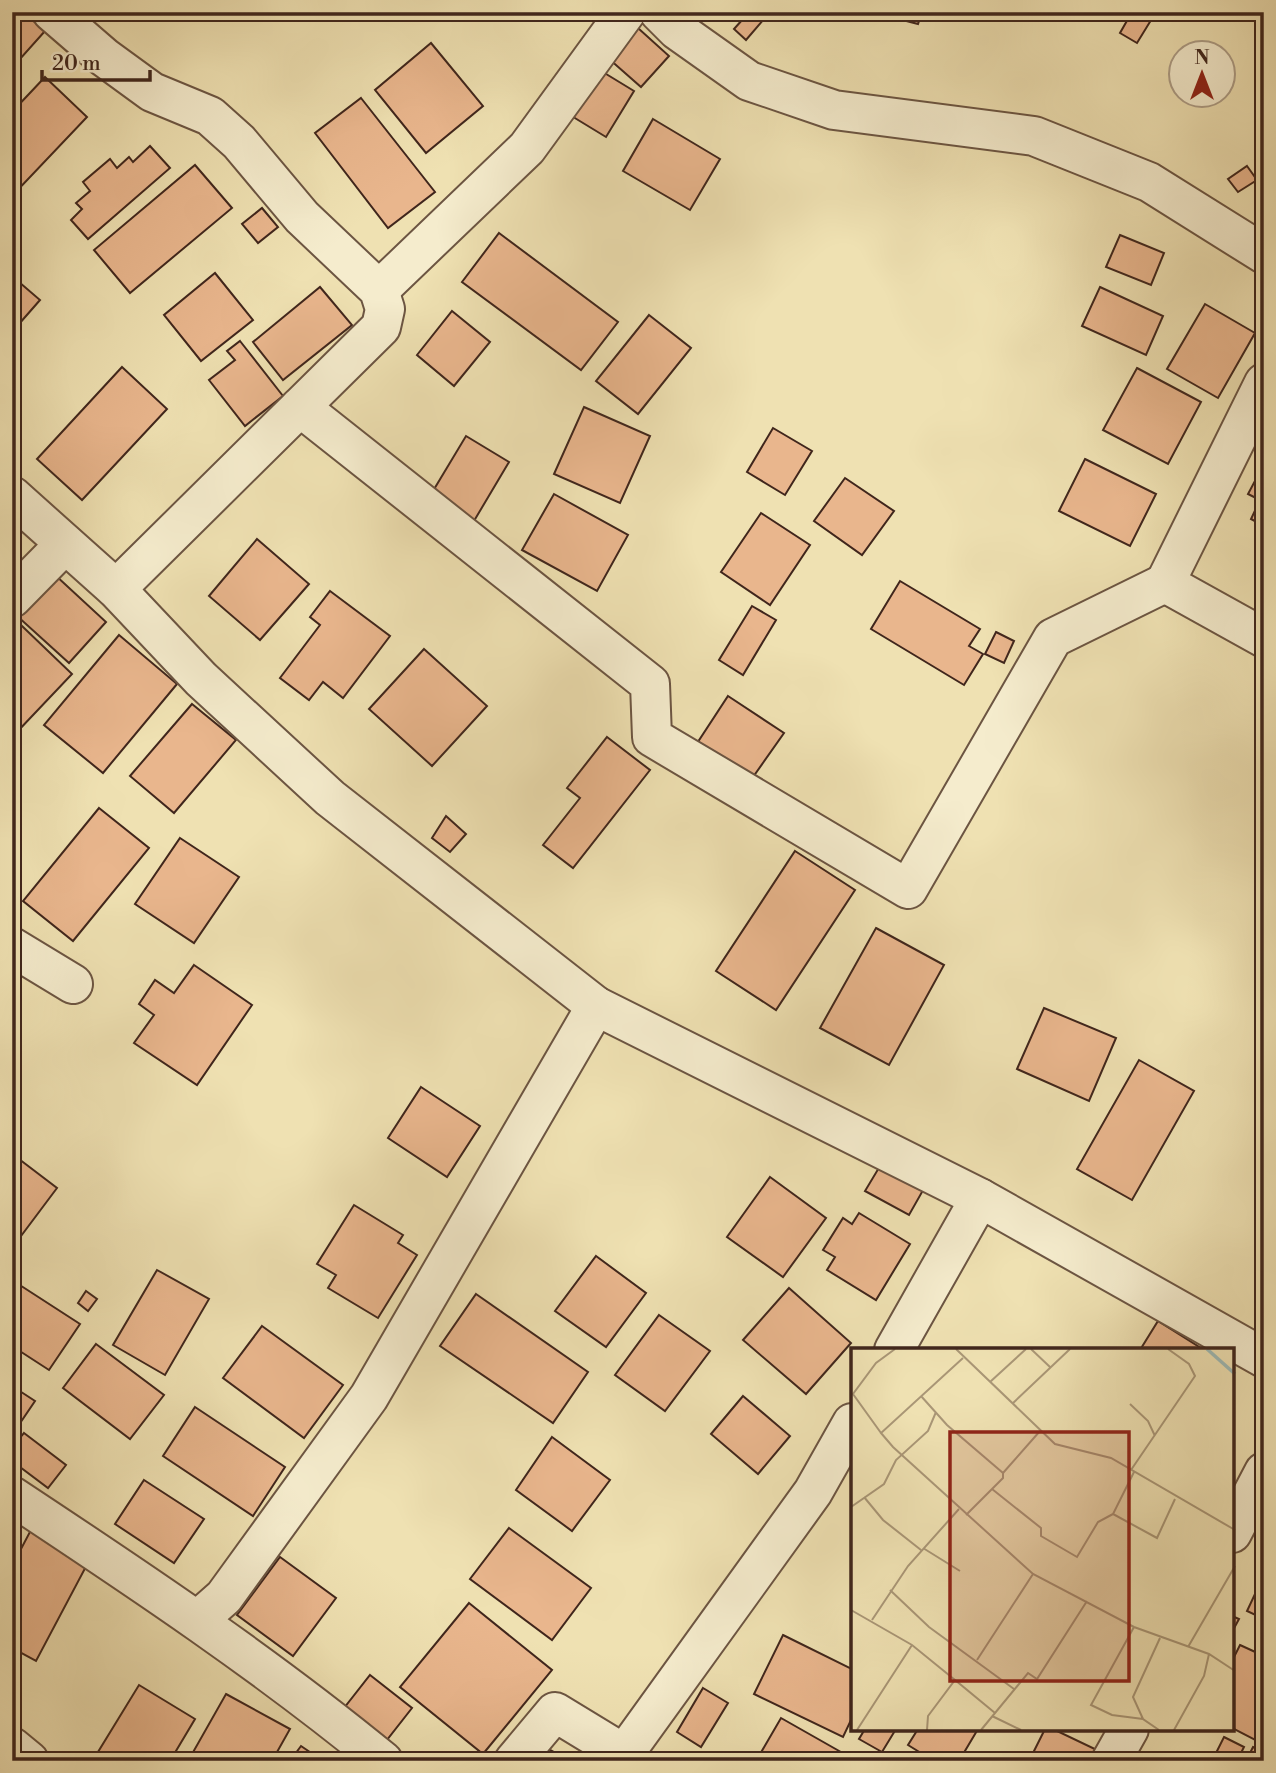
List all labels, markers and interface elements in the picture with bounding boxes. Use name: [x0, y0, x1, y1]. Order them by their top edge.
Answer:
scale bar: [42, 38, 150, 82]
north arrow: [1168, 38, 1238, 108]
text: N: [1194, 46, 1210, 70]
text: 20 m: [52, 51, 101, 77]
inset map: [851, 1348, 1234, 1731]

